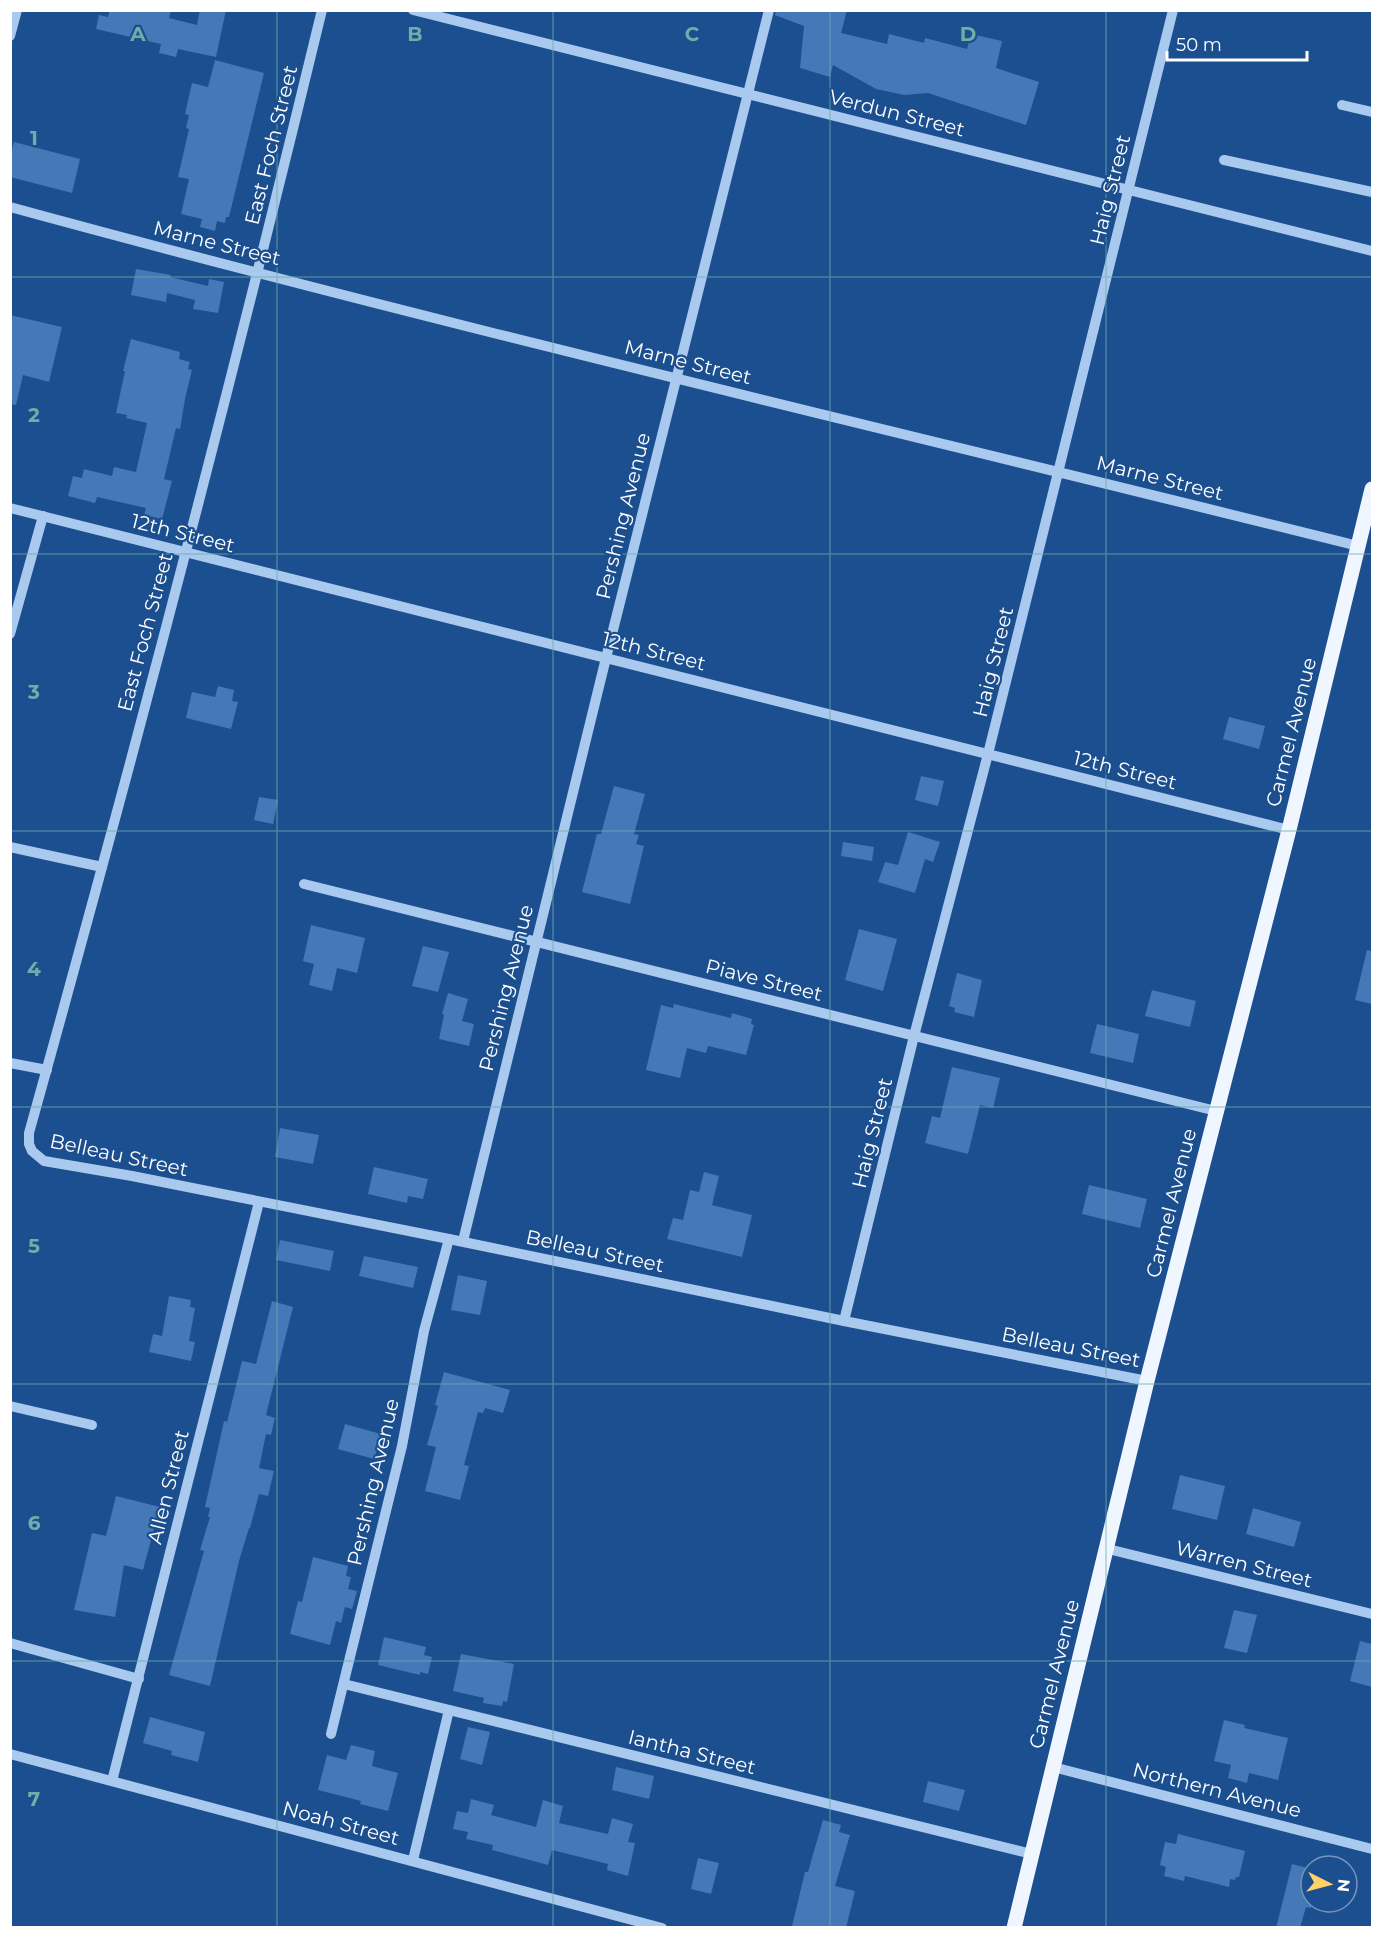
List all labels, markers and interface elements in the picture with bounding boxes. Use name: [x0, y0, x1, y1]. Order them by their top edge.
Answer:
text: A: [129, 22, 146, 46]
text: B: [407, 22, 423, 46]
text: C: [685, 22, 700, 46]
text: D: [960, 22, 976, 46]
scale bar: [1167, 24, 1306, 62]
text: 50 m: [1176, 34, 1222, 56]
street label: East Foch Street: [240, 63, 302, 227]
street label: Verdun Street: [827, 85, 967, 141]
text: 1: [30, 126, 38, 150]
street label: Haig Street: [1085, 132, 1135, 248]
street label: Marne Street: [151, 216, 283, 270]
street label: Marne Street: [622, 335, 754, 389]
text: 2: [28, 403, 40, 427]
street label: Pershing Avenue: [591, 430, 655, 602]
street label: Marne Street: [1094, 451, 1226, 505]
street label: 12th Street: [129, 509, 237, 557]
street label: East Foch Street: [112, 550, 178, 714]
street label: Haig Street: [968, 604, 1018, 720]
street label: 12th Street: [600, 627, 708, 675]
street label: Carmel Avenue: [1261, 655, 1321, 809]
text: 3: [27, 680, 40, 704]
street label: 12th Street: [1071, 746, 1179, 794]
street label: Pershing Avenue: [474, 902, 538, 1074]
street label: Piave Street: [703, 954, 825, 1006]
text: 4: [27, 957, 41, 981]
street label: Haig Street: [847, 1075, 897, 1191]
street label: Carmel Avenue: [1141, 1126, 1201, 1280]
street label: Belleau Street: [48, 1129, 190, 1181]
street label: Belleau Street: [524, 1225, 666, 1277]
text: 5: [28, 1234, 40, 1258]
street label: Belleau Street: [1000, 1322, 1142, 1372]
street label: Pershing Avenue: [342, 1396, 404, 1568]
street label: Allen Street: [142, 1428, 194, 1546]
text: 6: [28, 1511, 41, 1535]
street label: Warren Street: [1173, 1535, 1315, 1593]
street label: Carmel Avenue: [1024, 1597, 1084, 1751]
street label: Iantha Street: [626, 1725, 758, 1779]
street label: Northern Avenue: [1130, 1757, 1304, 1823]
text: 7: [28, 1787, 40, 1811]
street label: Noah Street: [280, 1796, 402, 1850]
north arrow: [1299, 1854, 1359, 1914]
text: N: [1333, 1878, 1354, 1893]

